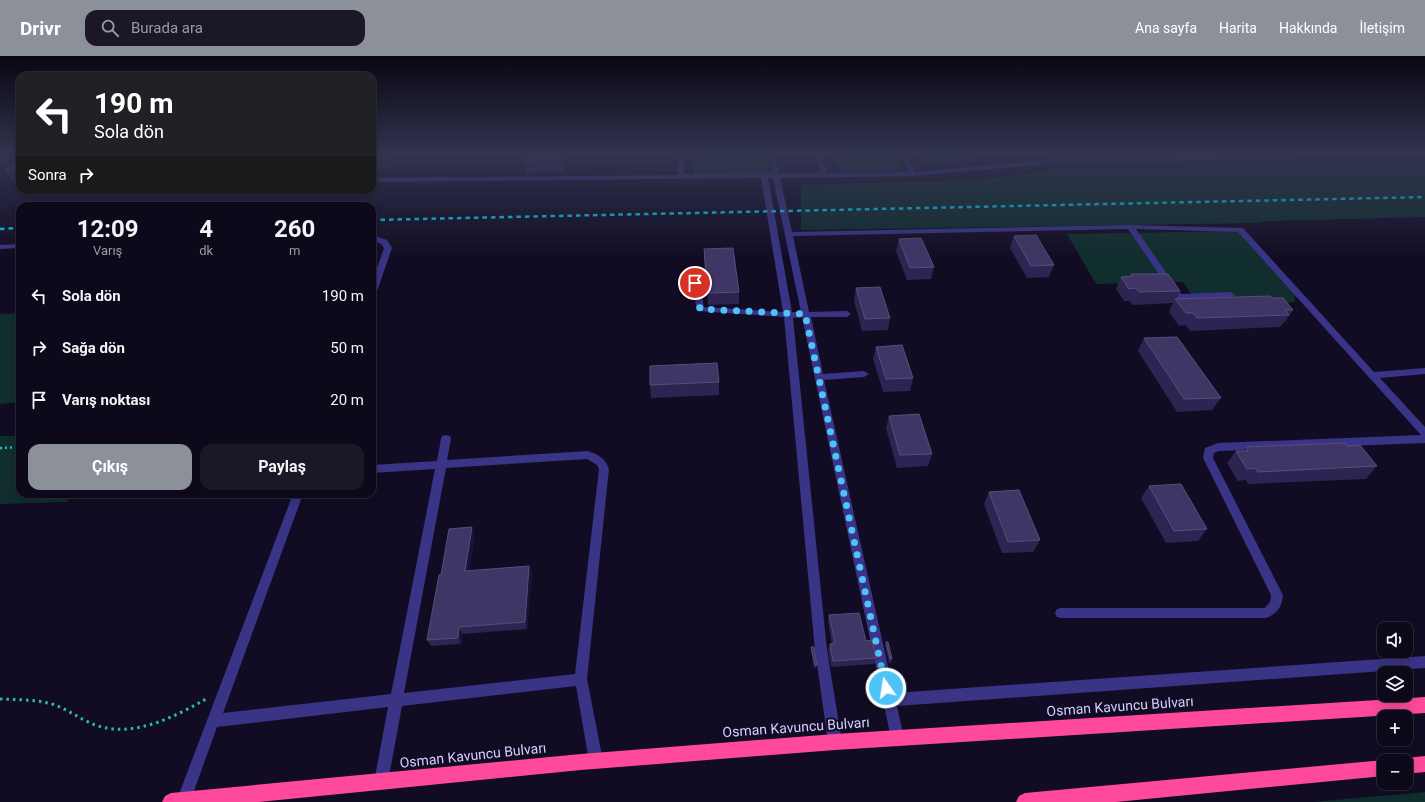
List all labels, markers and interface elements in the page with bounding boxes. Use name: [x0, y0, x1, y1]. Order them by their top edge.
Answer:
search box: [85, 10, 365, 46]
text: Drivr: [20, 17, 61, 40]
icon: search: [99, 17, 121, 39]
text: Burada ara: [131, 19, 203, 37]
text: Ana sayfa: [1135, 20, 1197, 36]
text: Harita: [1219, 20, 1257, 36]
text: Hakkında: [1279, 20, 1337, 36]
text: İletişim: [1359, 20, 1405, 36]
text: 190 m: [94, 87, 173, 120]
icon: left: [28, 88, 80, 140]
text: Sola dön: [94, 121, 164, 142]
icon: right: [75, 164, 97, 186]
text: Sonra: [28, 166, 67, 184]
text: 12:09: [77, 215, 139, 243]
text: 4: [199, 215, 213, 243]
text: 260: [274, 215, 315, 243]
text: Varış: [93, 243, 122, 258]
text: dk: [199, 243, 213, 258]
text: m: [289, 243, 300, 258]
pin: [678, 266, 712, 300]
icon: arrive: [684, 272, 706, 294]
icon: left: [28, 285, 50, 307]
text: Sola dön: [62, 287, 121, 305]
text: 190 m: [322, 287, 364, 305]
icon: right: [28, 337, 50, 359]
text: Sağa dön: [62, 339, 125, 357]
text: 50 m: [330, 339, 364, 357]
icon: arrive: [28, 389, 50, 411]
text: Varış noktası: [62, 391, 150, 409]
text: 20 m: [330, 391, 364, 409]
button: Çıkış: [28, 444, 192, 490]
button: Paylaş: [200, 444, 364, 490]
map controls: [1377, 622, 1413, 790]
button: sound: [1377, 622, 1413, 658]
button: layers: [1377, 666, 1413, 702]
position arrow: [865, 667, 907, 709]
street label: Osman Kavuncu Bulvarı: [1046, 693, 1194, 719]
button: +: [1377, 710, 1413, 746]
street label: Osman Kavuncu Bulvarı: [722, 714, 870, 740]
street label: Osman Kavuncu Bulvarı: [399, 739, 547, 771]
button: −: [1377, 754, 1413, 790]

